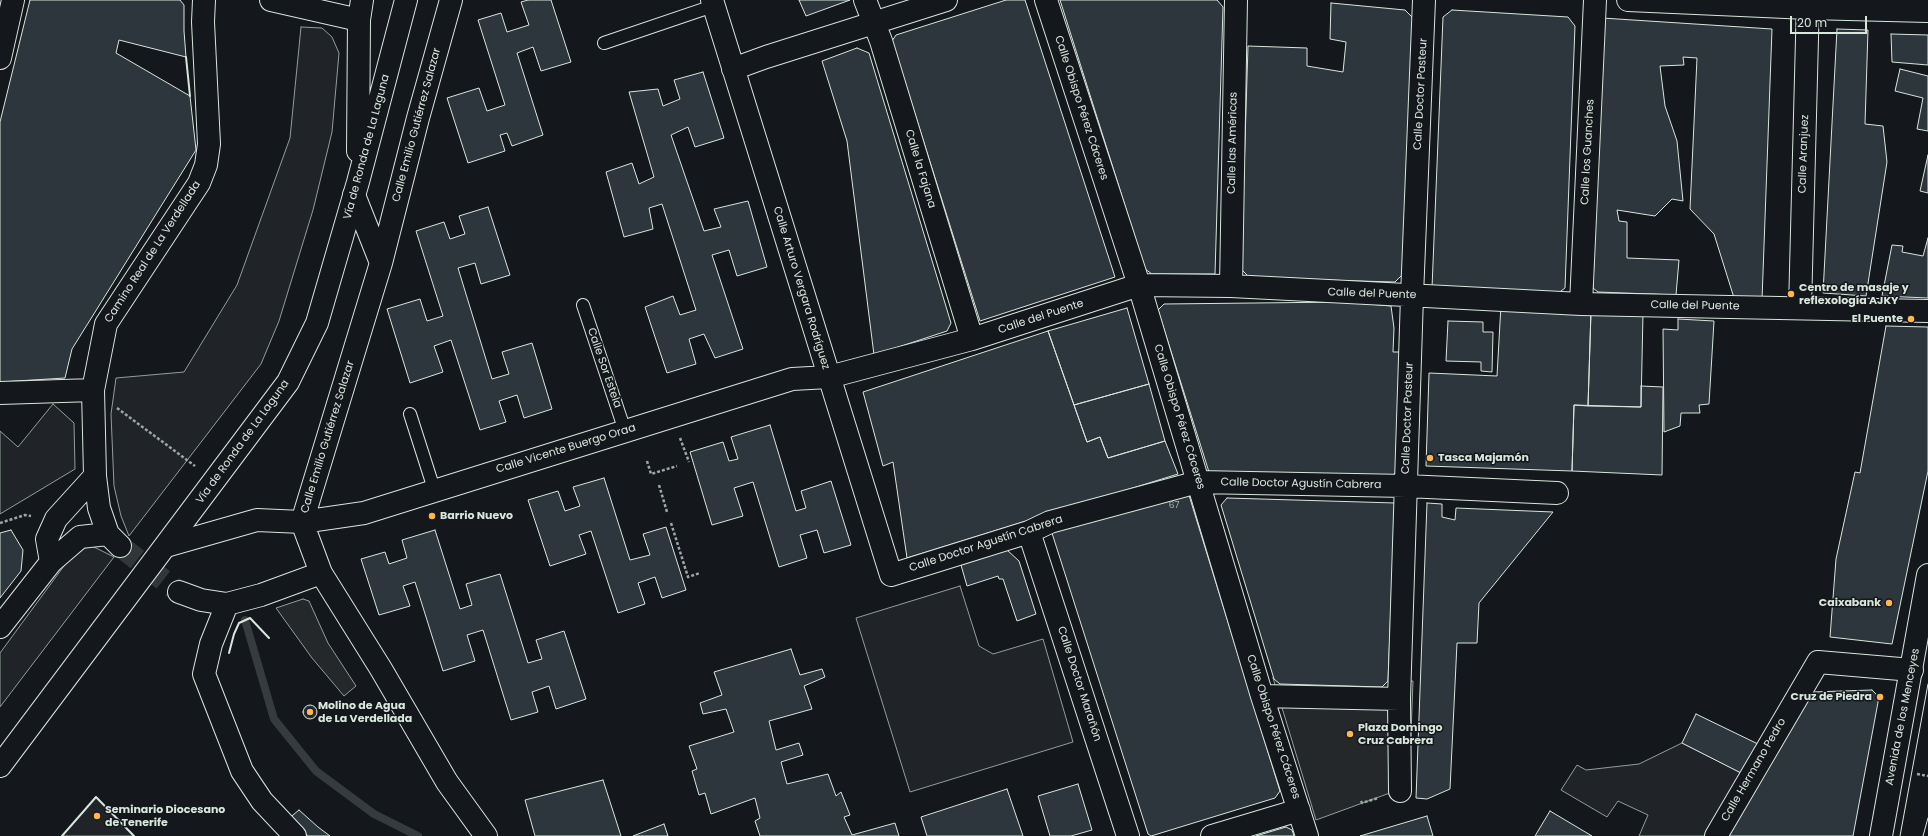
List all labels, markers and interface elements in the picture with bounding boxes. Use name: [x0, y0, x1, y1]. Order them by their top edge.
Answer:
scale bar: [1792, 8, 1869, 34]
text: 20 m: [1797, 14, 1827, 31]
street label: Calle Obispo Pérez Cáceres: [1051, 34, 1111, 182]
street label: Calle Doctor Pasteur: [1411, 38, 1431, 150]
street label: Calle Emilio Gutiérrez Salazar: [390, 47, 444, 203]
street label: Vía de Ronda de La Laguna: [341, 73, 393, 221]
street label: Calle las Américas: [1226, 92, 1240, 194]
street label: Calle los Guanches: [1579, 99, 1597, 205]
street label: Calle Aranjuez: [1796, 114, 1812, 194]
street label: Calle la Fajana: [902, 128, 938, 210]
street label: Camino Real de La Verdellada: [102, 179, 204, 325]
street label: Calle Arturo Vergara Rodríguez: [770, 205, 832, 371]
place label: Centro de masaje y reflexología AJKY: [1799, 281, 1909, 307]
street label: Calle del Puente: [1327, 286, 1417, 302]
marker: Centro de masaje y reflexología AJKY: [1786, 289, 1796, 299]
street label: Calle del Puente: [997, 297, 1085, 337]
street label: Calle del Puente: [1650, 299, 1740, 313]
place label: El Puente: [1852, 312, 1903, 326]
marker: El Puente: [1906, 314, 1916, 324]
street label: Calle Sor Estela: [584, 326, 624, 410]
street label: Calle Obispo Pérez Cáceres: [1151, 343, 1207, 491]
street label: Calle Emilio Gutiérrez Salazar: [298, 359, 358, 515]
street label: Calle Doctor Pasteur: [1399, 362, 1417, 474]
street label: Vía de Ronda de La Laguna: [194, 378, 292, 506]
street label: Calle Vicente Buergo Oraa: [495, 421, 637, 477]
place label: Tasca Majamón: [1438, 451, 1529, 465]
marker: Tasca Majamón: [1425, 453, 1435, 463]
street label: Calle Doctor Agustín Cabrera: [1220, 476, 1382, 492]
house number: 67: [1169, 501, 1179, 511]
place label: Barrio Nuevo: [440, 509, 513, 523]
marker: Barrio Nuevo: [427, 511, 437, 521]
street label: Calle Doctor Agustín Cabrera: [907, 513, 1065, 575]
place label: Caixabank: [1819, 596, 1881, 610]
marker: Caixabank: [1884, 598, 1894, 608]
street label: Calle Doctor Marañón: [1054, 625, 1104, 743]
street label: Avenida de los Menceyes: [1883, 647, 1923, 787]
street label: Calle Obispo Pérez Cáceres: [1243, 653, 1303, 801]
place label: Cruz de Piedra: [1791, 690, 1872, 704]
marker: Cruz de Piedra: [1875, 692, 1885, 702]
place label: Molino de Agua de La Verdellada: [318, 699, 412, 725]
marker: Molino de Agua de La Verdellada: [305, 707, 315, 717]
street label: Calle Hermano Pedro: [1719, 716, 1789, 824]
place label: Plaza Domingo Cruz Cabrera: [1358, 721, 1443, 747]
marker: Plaza Domingo Cruz Cabrera: [1345, 729, 1355, 739]
place label: Seminario Diocesano de Tenerife: [105, 803, 225, 829]
marker: Seminario Diocesano de Tenerife: [92, 811, 102, 821]

